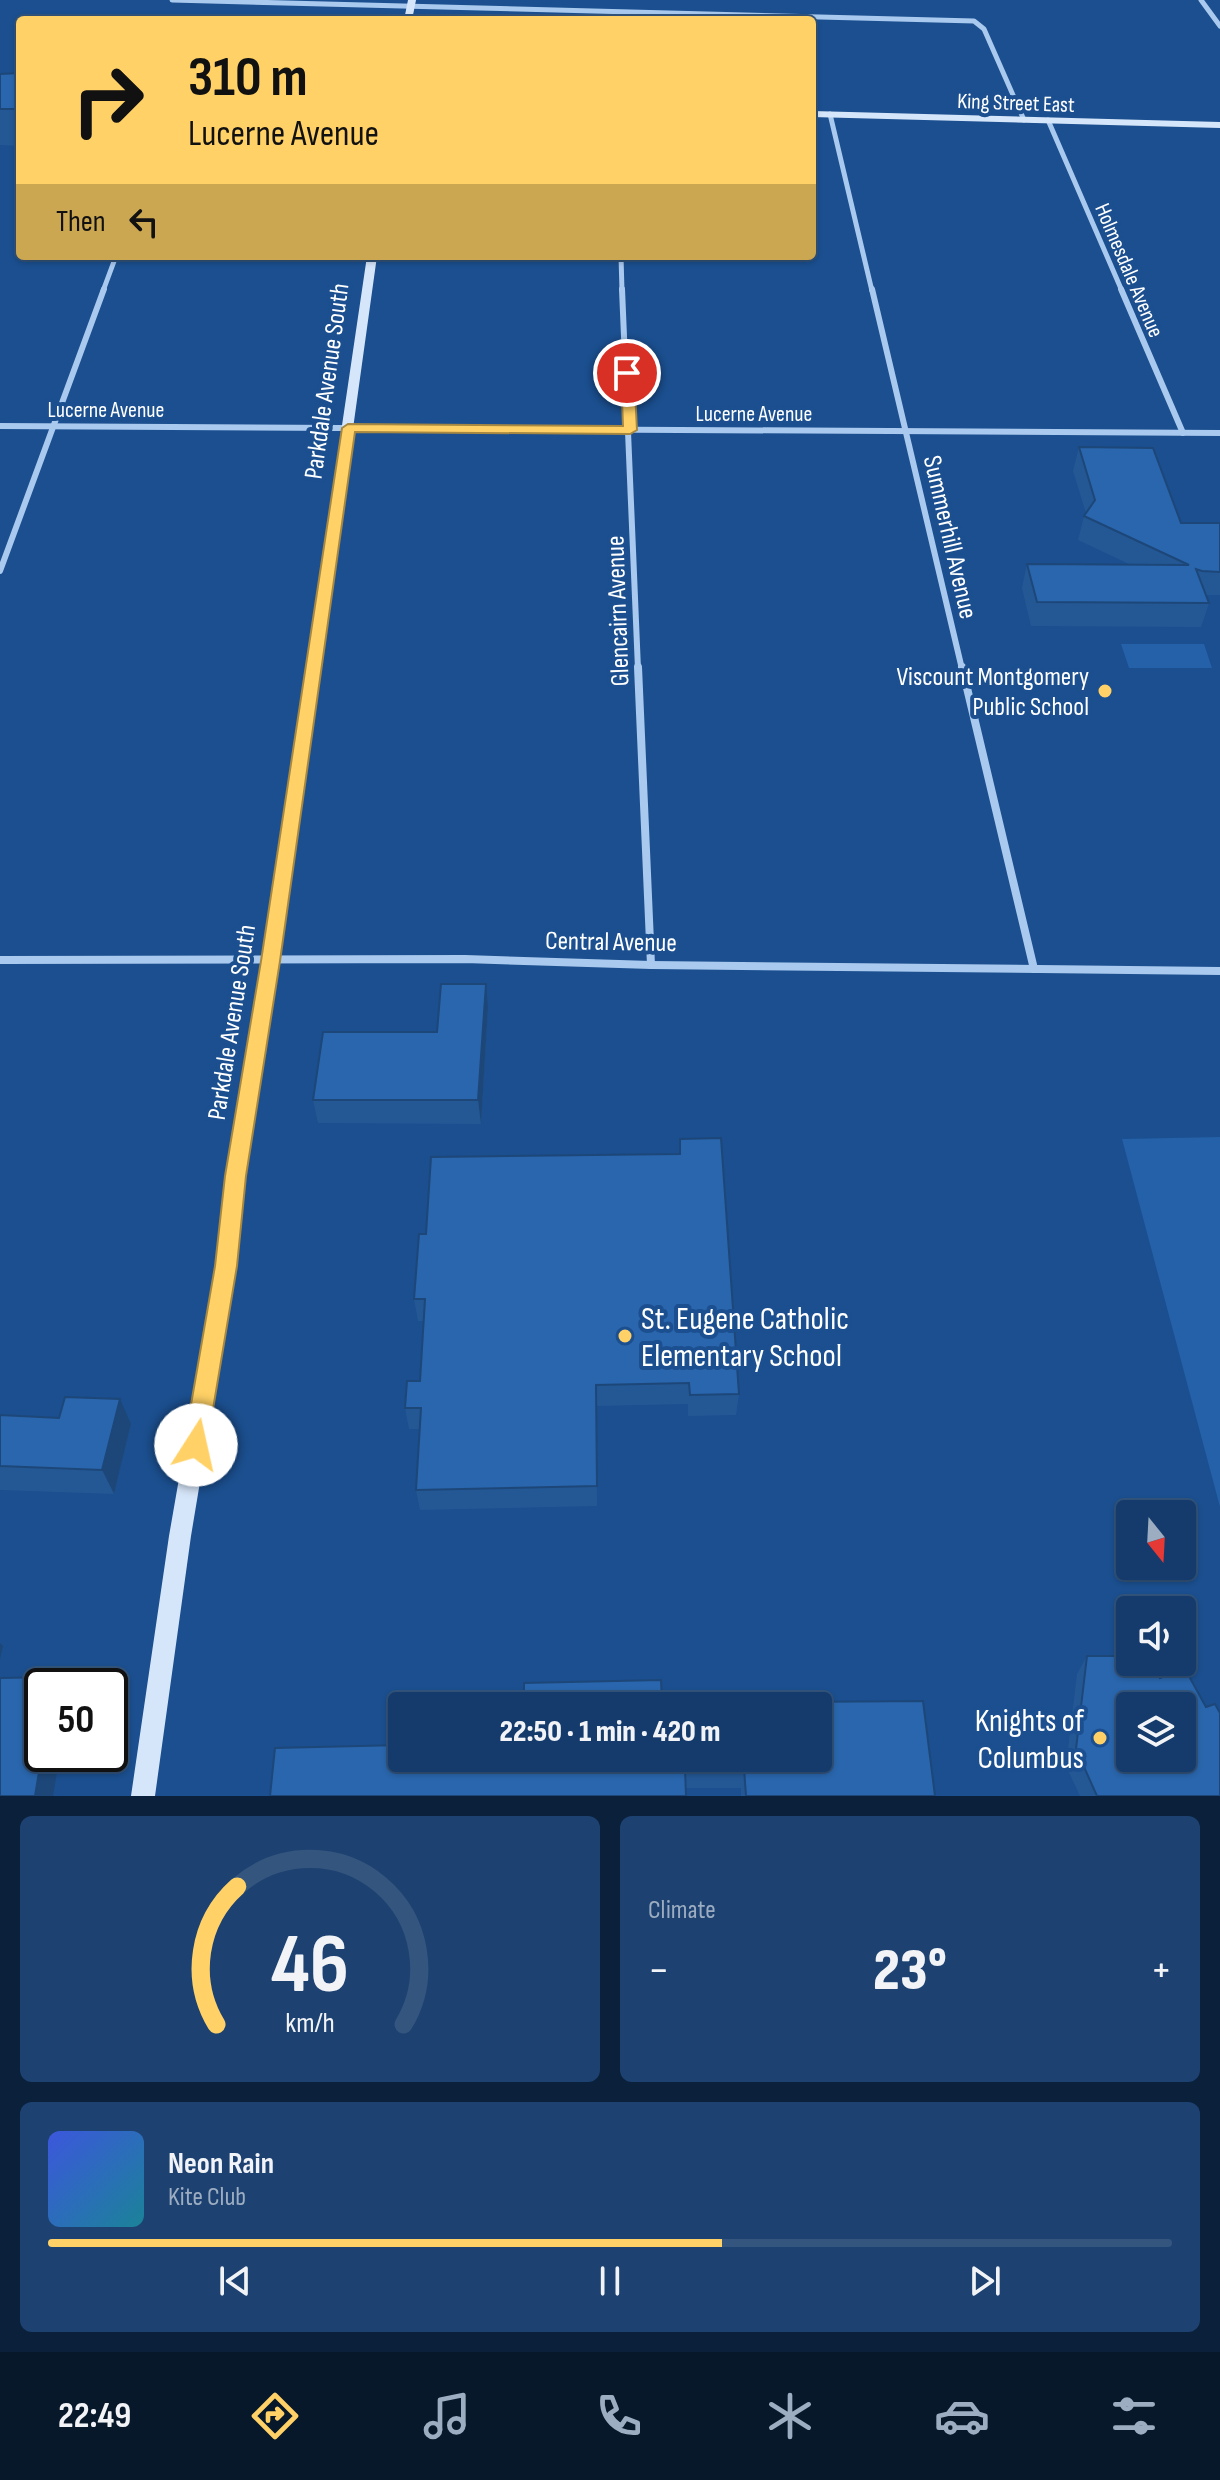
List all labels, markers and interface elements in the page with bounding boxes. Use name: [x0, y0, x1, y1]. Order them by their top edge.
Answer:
text: 310 m: [188, 45, 308, 112]
icon: right: [56, 48, 160, 152]
street label: King Street East: [957, 88, 1075, 119]
text: Lucerne Avenue: [188, 113, 379, 156]
street label: Holmesdale Avenue: [1088, 199, 1169, 342]
icon: left: [122, 200, 166, 244]
text: Then: [56, 204, 106, 240]
street label: Parkdale Avenue South: [298, 281, 357, 481]
pin: [593, 339, 661, 407]
icon: arrive: [605, 351, 649, 395]
street label: Lucerne Avenue: [48, 397, 164, 424]
street label: Lucerne Avenue: [696, 401, 812, 428]
street label: Summerhill Avenue: [916, 453, 983, 622]
street label: Glencairn Avenue: [600, 535, 637, 687]
place label: Viscount Montgomery Public School: [896, 662, 1089, 723]
marker: Viscount Montgomery Public School: [1096, 682, 1114, 700]
street label: Parkdale Avenue South: [202, 922, 263, 1122]
street label: Central Avenue: [545, 926, 677, 959]
place label: St. Eugene Catholic Elementary School: [641, 1300, 849, 1376]
marker: St. Eugene Catholic Elementary School: [616, 1327, 634, 1345]
position arrow: [154, 1403, 238, 1487]
north arrow: [1116, 1500, 1196, 1580]
map controls: [1116, 1500, 1196, 1772]
button: sound: [1116, 1596, 1196, 1676]
speed limit sign: 50: [24, 1668, 128, 1772]
button: layers: [1116, 1692, 1196, 1772]
place label: Knights of Columbus: [975, 1702, 1085, 1778]
text: 22:50 · 1 min · 420 m: [500, 1714, 720, 1750]
marker: Knights of Columbus: [1091, 1729, 1109, 1747]
text: Climate: [648, 1895, 716, 1926]
text: 46: [271, 1916, 349, 2016]
text: 23°: [873, 1935, 947, 2007]
text: −: [648, 1944, 670, 1997]
text: +: [1150, 1944, 1172, 1997]
text: km/h: [285, 2006, 335, 2041]
text: Neon Rain: [168, 2146, 274, 2182]
text: Kite Club: [168, 2182, 246, 2213]
icon: previous: [213, 2259, 257, 2303]
icon: pause: [588, 2259, 632, 2303]
icon: next: [963, 2259, 1007, 2303]
icon: directions: [247, 2388, 303, 2444]
icon: music: [419, 2388, 475, 2444]
icon: phone: [591, 2388, 647, 2444]
icon: climate: [762, 2388, 818, 2444]
icon: car: [934, 2388, 990, 2444]
icon: filters: [1106, 2388, 1162, 2444]
text: 22:49: [58, 2395, 131, 2438]

